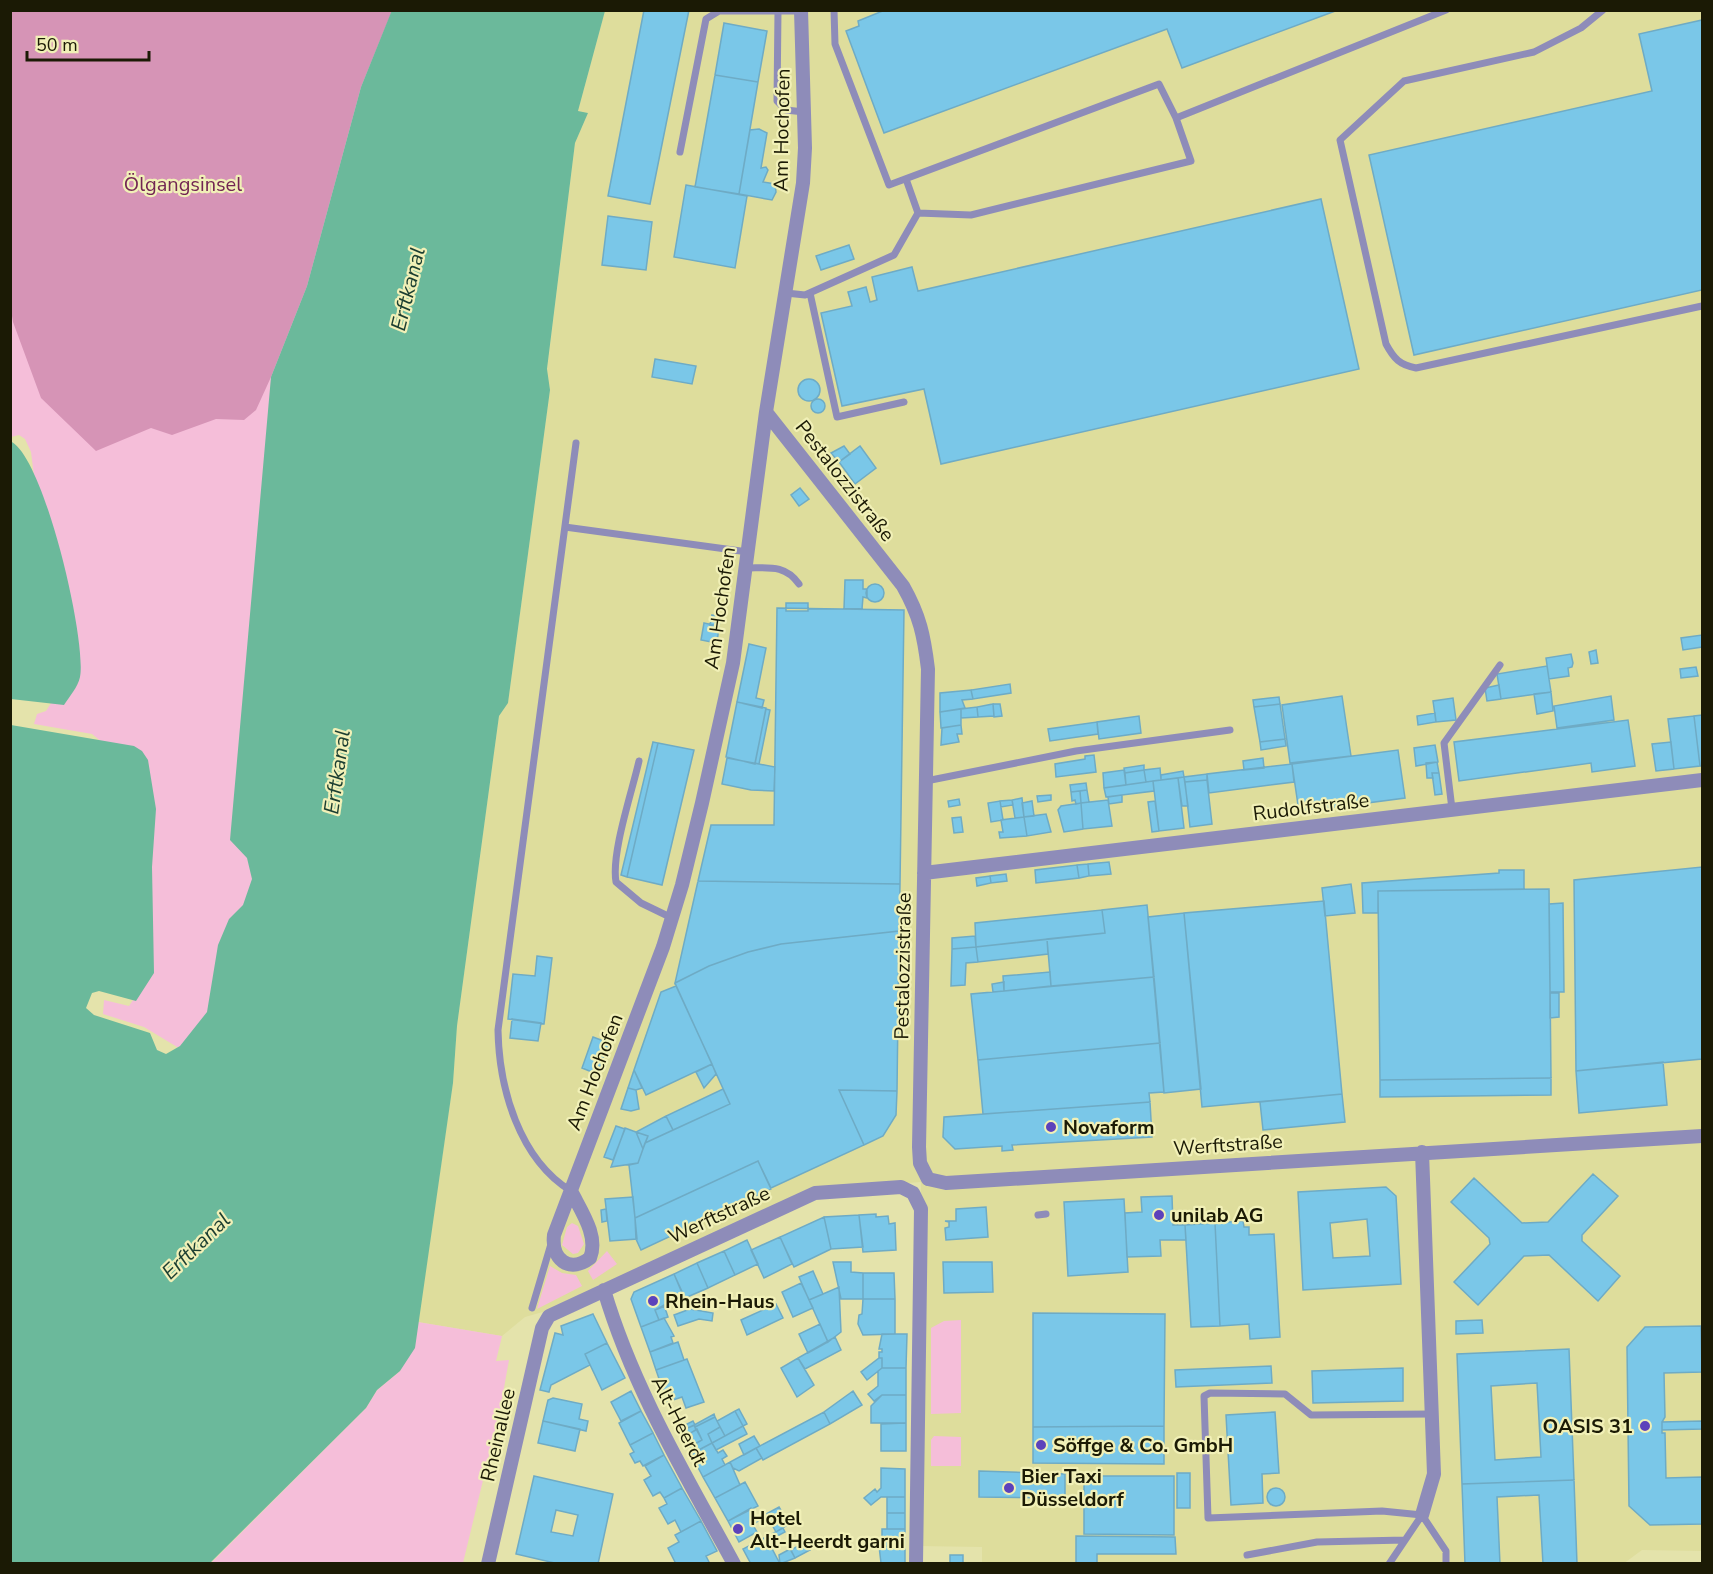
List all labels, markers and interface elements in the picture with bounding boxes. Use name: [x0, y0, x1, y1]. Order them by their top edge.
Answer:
scale bar: [27, 24, 148, 62]
text: 50 m: [36, 33, 78, 57]
street label: Am Hochofen: [767, 68, 797, 192]
park label: Ölgangsinsel: [124, 171, 242, 198]
water label: Erftkanal: [384, 244, 432, 334]
street label: Pestalozzistraße: [789, 415, 901, 547]
street label: Am Hochofen: [698, 545, 742, 671]
water label: Erftkanal: [317, 728, 357, 816]
street label: Rudolfstraße: [1251, 786, 1371, 828]
street label: Pestalozzistraße: [888, 892, 918, 1040]
street label: Am Hochofen: [560, 1010, 630, 1134]
place label: Novaform: [1063, 1114, 1154, 1141]
marker: Novaform: [1044, 1120, 1058, 1134]
street label: Werftstraße: [1172, 1128, 1284, 1162]
street label: Werftstraße: [664, 1180, 774, 1250]
place label: unilab AG: [1171, 1202, 1263, 1229]
water label: Erftkanal: [156, 1206, 236, 1286]
marker: unilab AG: [1152, 1208, 1166, 1222]
place label: Rhein-Haus: [665, 1288, 775, 1315]
marker: Rhein-Haus: [646, 1294, 660, 1308]
street label: Alt-Heerdt: [645, 1371, 714, 1472]
street label: Rheinallee: [474, 1386, 522, 1484]
place label: OASIS 31: [1543, 1413, 1633, 1440]
marker: OASIS 31: [1638, 1419, 1652, 1433]
place label: Söffge & Co. GmbH: [1053, 1432, 1233, 1459]
marker: Söffge & Co. GmbH: [1034, 1438, 1048, 1452]
place label: Bier Taxi Düsseldorf: [1021, 1463, 1124, 1513]
marker: Bier Taxi Düsseldorf: [1002, 1481, 1016, 1495]
place label: Hotel Alt-Heerdt garni: [750, 1505, 905, 1555]
marker: Hotel Alt-Heerdt garni: [731, 1522, 745, 1536]

